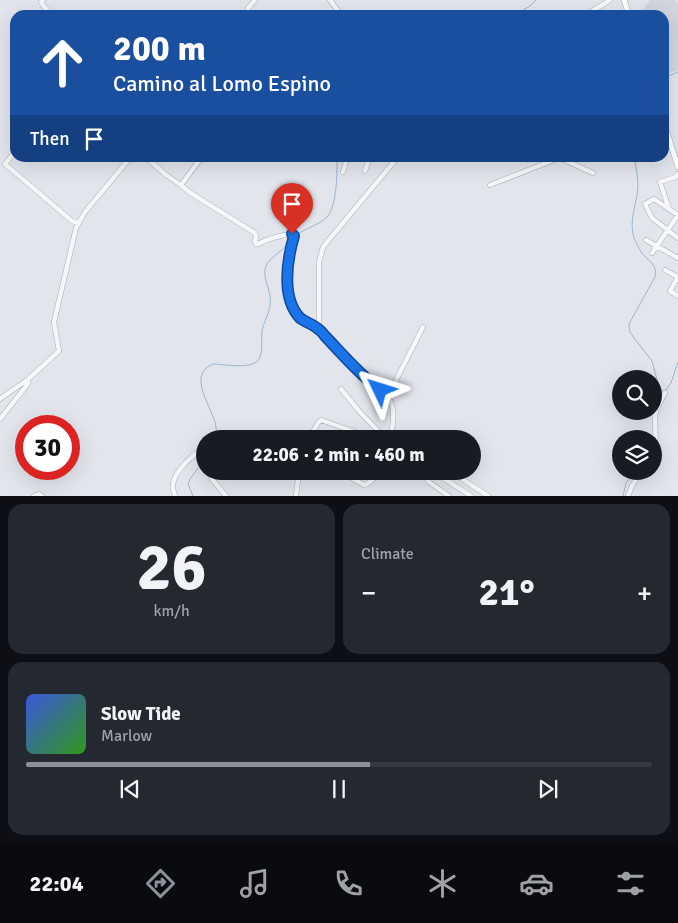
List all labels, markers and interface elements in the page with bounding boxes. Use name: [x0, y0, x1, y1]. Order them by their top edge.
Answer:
text: 200 m: [113, 27, 206, 70]
icon: ahead: [30, 30, 95, 95]
text: Camino al Lomo Espino: [113, 70, 331, 97]
icon: arrive: [80, 125, 108, 153]
text: Then: [30, 127, 70, 151]
pin: [271, 183, 313, 234]
icon: arrive: [278, 190, 306, 218]
position arrow: [353, 363, 405, 415]
map controls: [612, 370, 662, 480]
button: search: [612, 370, 662, 420]
speed limit sign: 30: [15, 415, 80, 480]
button: layers: [612, 430, 662, 480]
text: 22:06 · 2 min · 460 m: [252, 443, 425, 467]
text: 26: [136, 528, 207, 608]
text: Climate: [361, 544, 414, 564]
text: 21°: [478, 569, 535, 616]
text: −: [361, 576, 376, 610]
text: +: [637, 576, 652, 610]
text: km/h: [153, 601, 190, 621]
text: Slow Tide: [101, 702, 181, 726]
text: Marlow: [101, 726, 152, 746]
icon: previous: [116, 775, 144, 803]
icon: pause: [325, 775, 353, 803]
icon: next: [534, 775, 562, 803]
icon: directions: [143, 866, 178, 901]
icon: music: [237, 866, 272, 901]
icon: phone: [331, 866, 366, 901]
icon: climate: [425, 866, 460, 901]
icon: car: [519, 866, 554, 901]
icon: filters: [613, 866, 648, 901]
text: 22:04: [30, 870, 84, 897]

